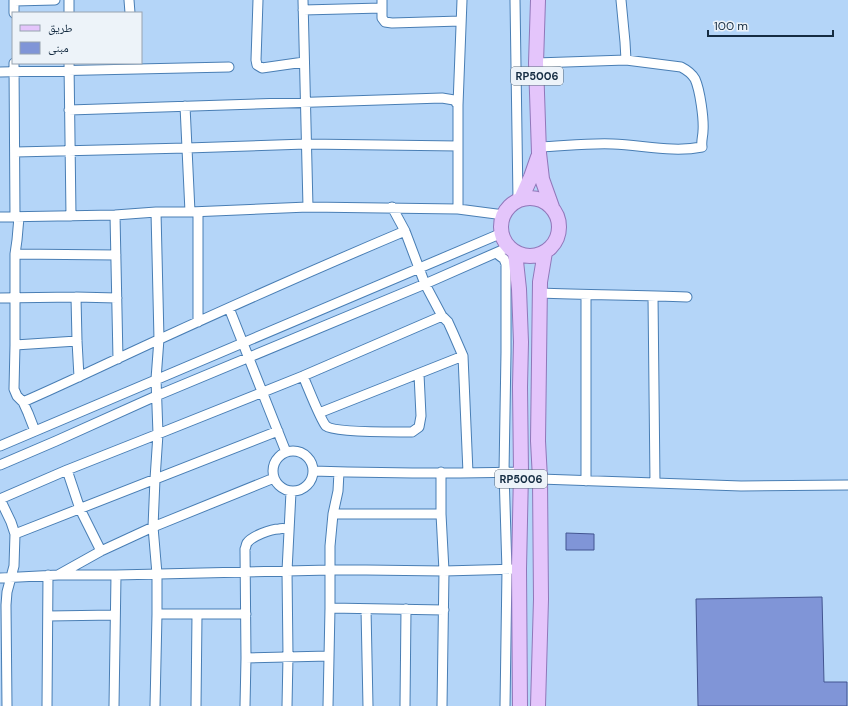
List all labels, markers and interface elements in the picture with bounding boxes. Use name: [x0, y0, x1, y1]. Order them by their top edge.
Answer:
legend: [12, 12, 142, 64]
scale bar: [708, 12, 833, 38]
text: 100 m: [714, 18, 748, 34]
text: طريق: [48, 20, 73, 36]
text: مبنى: [48, 40, 69, 56]
road number: RP5006: [511, 67, 563, 85]
road number: RP5006: [495, 470, 547, 488]

